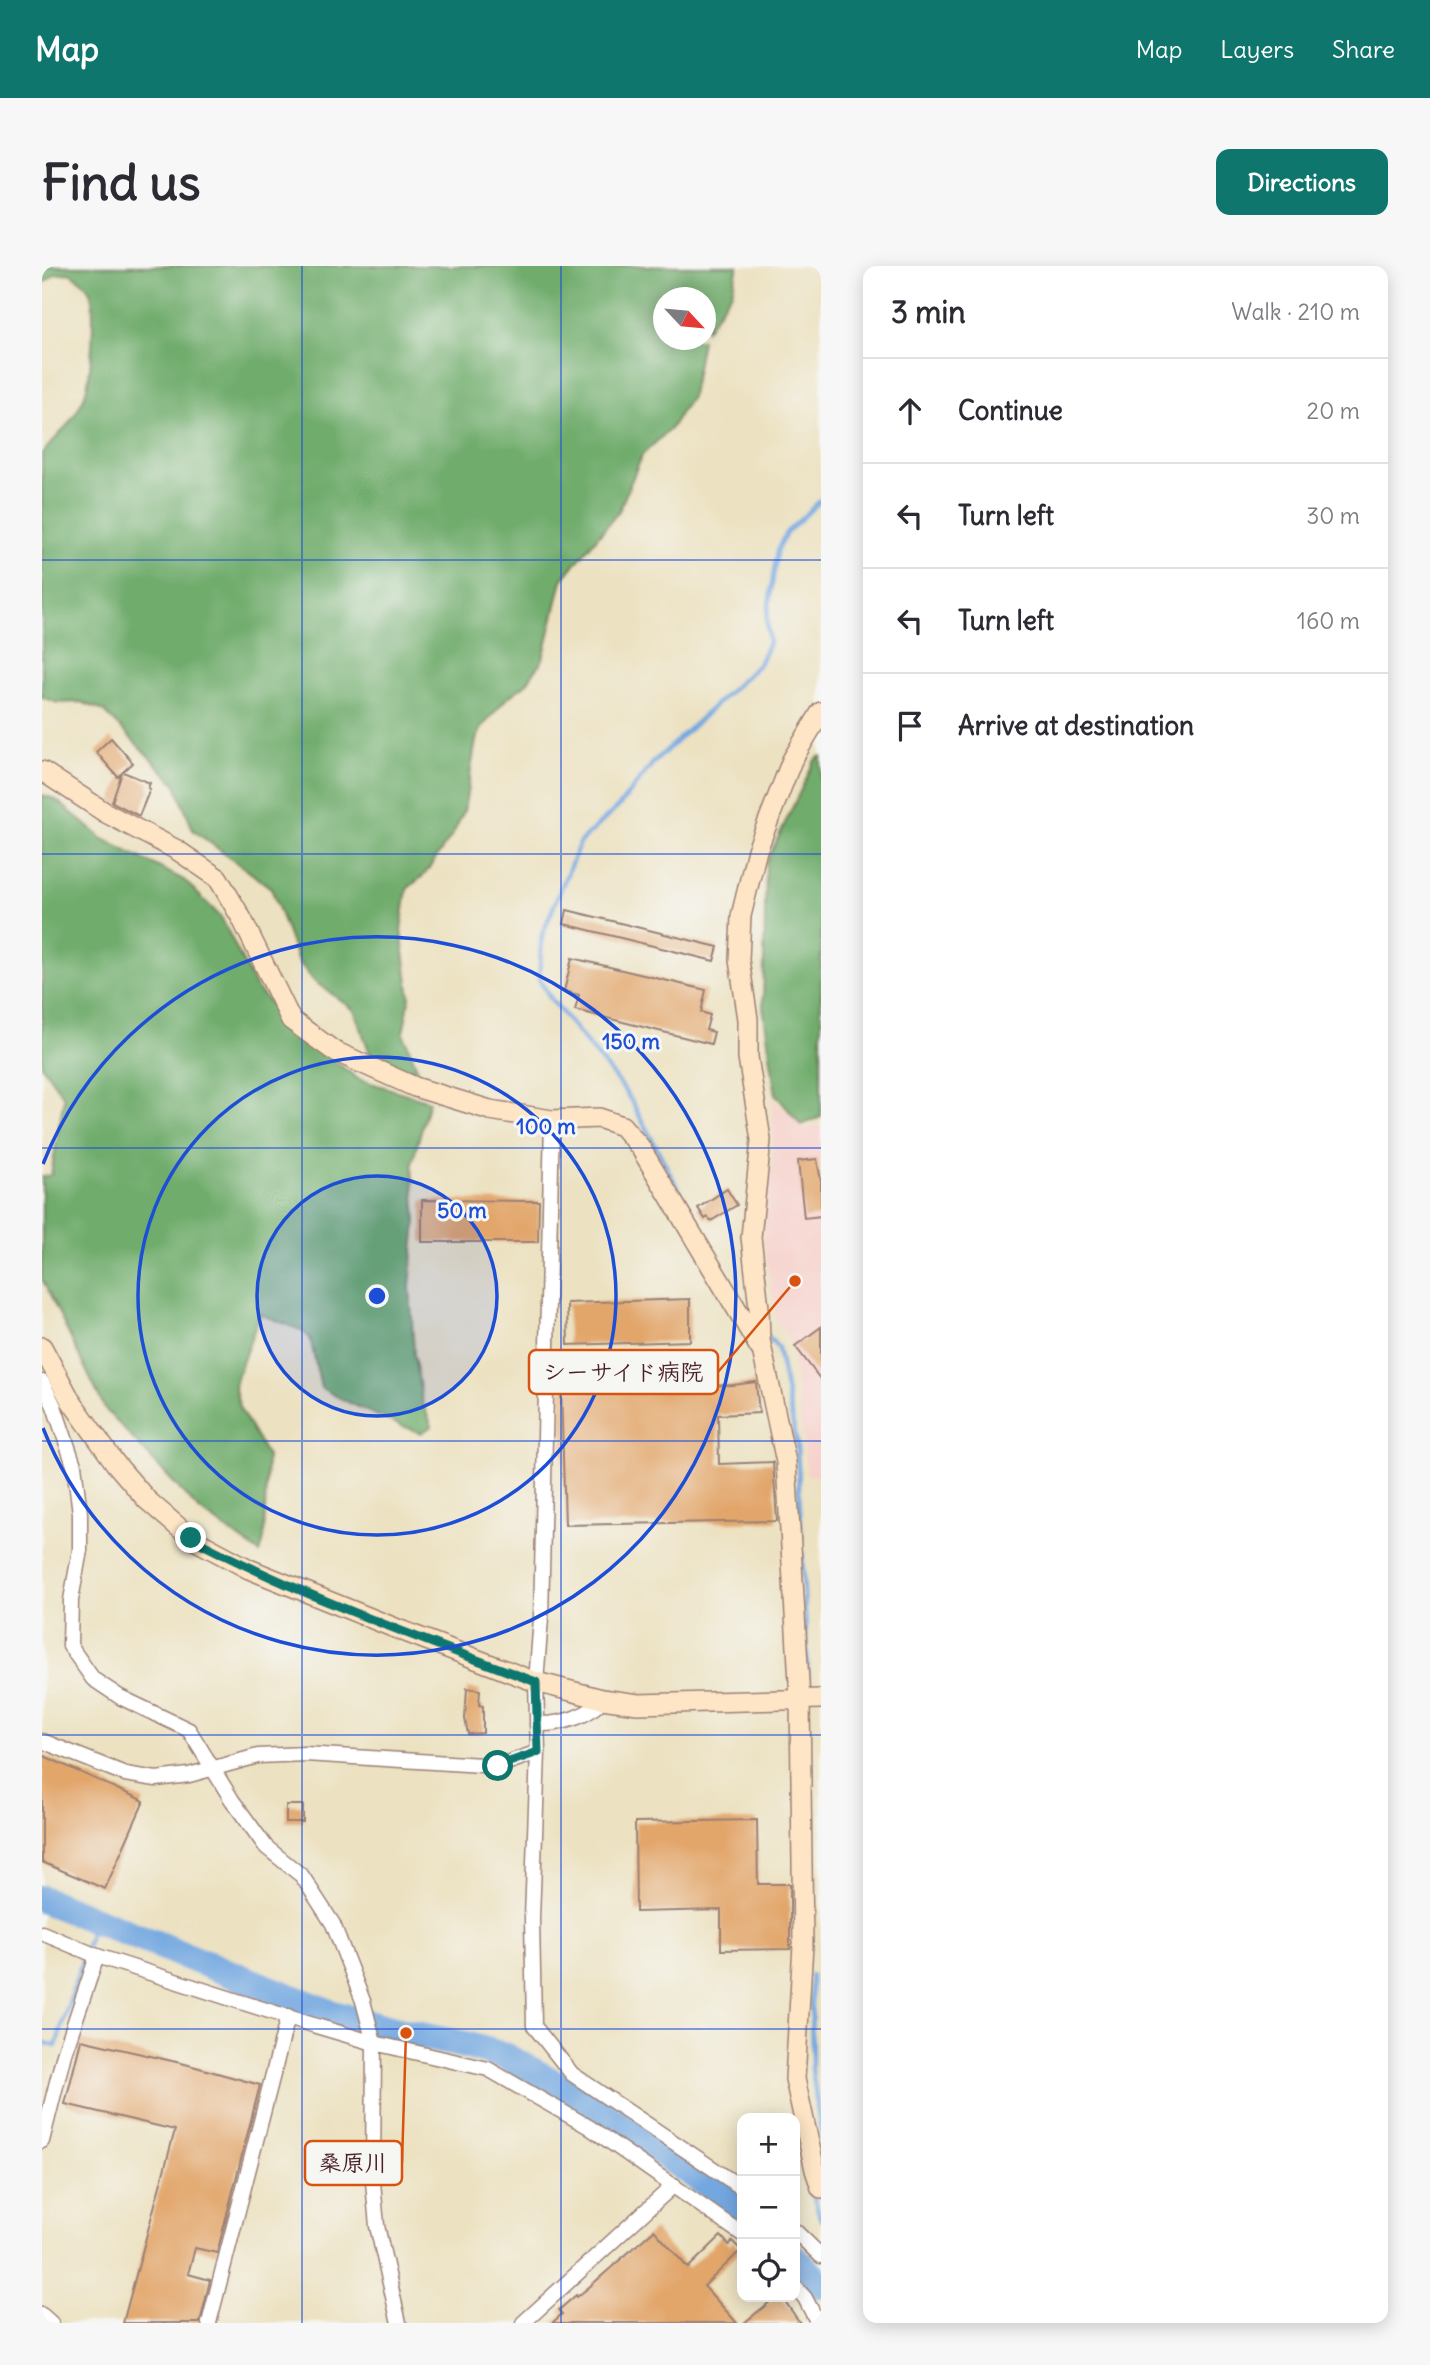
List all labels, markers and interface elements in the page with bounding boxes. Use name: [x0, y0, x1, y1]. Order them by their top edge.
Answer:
text: Map: [35, 28, 99, 70]
text: Map: [1136, 34, 1182, 64]
text: Layers: [1220, 34, 1294, 64]
text: Share: [1332, 34, 1395, 64]
button: Directions: [1216, 149, 1388, 215]
text: Find us: [42, 152, 200, 213]
north arrow: [653, 287, 716, 350]
text: 3 min: [891, 293, 966, 331]
text: Walk · 210 m: [1231, 297, 1360, 326]
icon: ahead: [891, 392, 929, 430]
text: Continue: [958, 394, 1063, 427]
text: 20 m: [1307, 396, 1360, 425]
icon: left: [891, 497, 929, 535]
text: Turn left: [958, 499, 1054, 532]
text: 30 m: [1306, 501, 1360, 530]
icon: left: [891, 602, 929, 640]
text: Turn left: [958, 604, 1054, 637]
text: 160 m: [1297, 606, 1360, 635]
icon: arrive: [891, 707, 929, 745]
text: Arrive at destination: [958, 709, 1194, 742]
text: 150 m: [602, 1028, 660, 1055]
text: 100 m: [516, 1113, 576, 1140]
text: 50 m: [437, 1197, 487, 1224]
centre of rings: [365, 1284, 389, 1308]
callout: シーサイド病院: [529, 1350, 718, 1394]
text: シーサイド病院: [543, 1357, 703, 1386]
route end: [175, 1522, 206, 1553]
route start: [482, 1750, 513, 1781]
map controls: [737, 2113, 800, 2302]
button: +: [737, 2113, 800, 2176]
callout: 桑原川: [305, 2141, 402, 2185]
text: 桑原川: [319, 2148, 388, 2177]
button: −: [737, 2176, 800, 2239]
button: locate: [737, 2239, 800, 2302]

